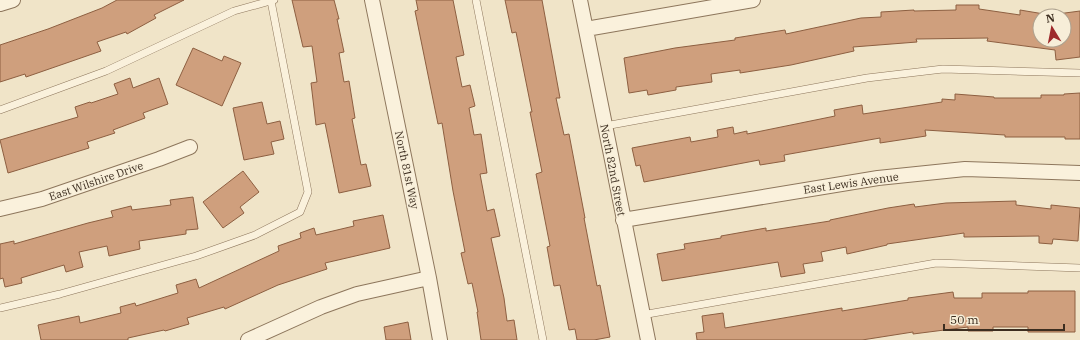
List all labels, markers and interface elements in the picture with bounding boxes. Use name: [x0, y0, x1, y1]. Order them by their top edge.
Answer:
north arrow: [1032, 8, 1072, 48]
text: N: [1045, 10, 1056, 26]
street label: North 82nd Street: [597, 123, 629, 217]
street label: North 81st Way: [392, 130, 422, 211]
street label: East Wilshire Drive: [47, 158, 145, 204]
street label: East Lewis Avenue: [803, 169, 900, 197]
scale bar: [944, 306, 1064, 332]
text: 50 m: [950, 312, 979, 327]

